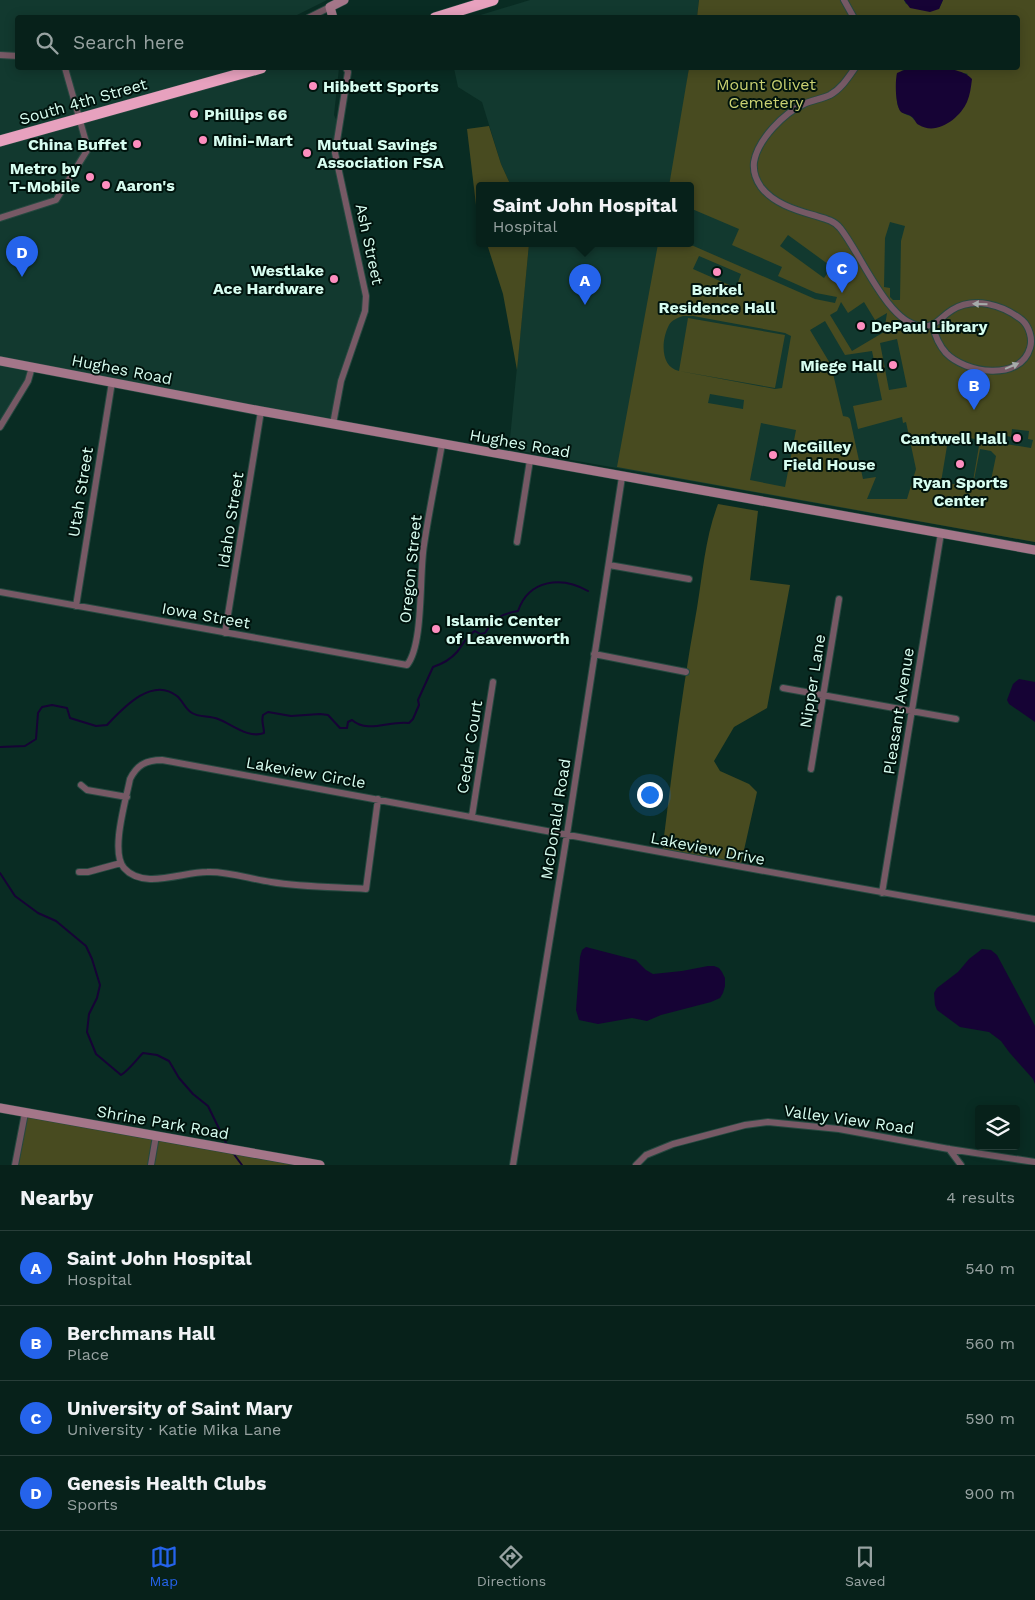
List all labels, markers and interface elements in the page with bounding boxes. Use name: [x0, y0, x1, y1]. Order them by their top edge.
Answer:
search box: [15, 15, 1020, 70]
icon: search: [33, 29, 61, 57]
text: Search here: [73, 31, 184, 54]
street label: South 4th Street: [17, 74, 149, 129]
park label: Mount Olivet Cemetery: [716, 75, 816, 112]
place label: Hibbett Sports: [323, 77, 439, 96]
marker: Hibbett Sports: [307, 80, 319, 92]
place label: Phillips 66: [204, 105, 287, 124]
marker: Phillips 66: [188, 108, 200, 120]
place label: Mini-Mart: [213, 131, 293, 150]
marker: Mini-Mart: [197, 134, 209, 146]
place label: China Buffet: [28, 135, 127, 154]
place label: Mutual Savings Association FSA: [317, 135, 444, 172]
marker: China Buffet: [131, 138, 143, 150]
marker: Mutual Savings Association FSA: [301, 147, 313, 159]
place label: Metro by T-Mobile: [9, 159, 81, 196]
marker: Metro by T-Mobile: [84, 171, 96, 183]
place label: Aaron's: [116, 176, 175, 195]
marker: Aaron's: [100, 179, 112, 191]
popup: [476, 182, 694, 247]
text: Saint John Hospital: [493, 194, 677, 217]
street label: Ash Street: [352, 202, 387, 287]
text: Hospital: [493, 217, 557, 236]
pin: D: [6, 236, 38, 277]
pin: C: [826, 252, 858, 293]
place label: Westlake Ace Hardware: [213, 261, 324, 298]
pin: A: [569, 264, 601, 305]
marker: Berkel Residence Hall: [711, 266, 723, 278]
marker: Westlake Ace Hardware: [328, 273, 340, 285]
place label: Berkel Residence Hall: [658, 280, 776, 317]
one-way arrow: [972, 300, 988, 308]
place label: DePaul Library: [871, 317, 988, 336]
marker: DePaul Library: [855, 320, 867, 332]
street label: Hughes Road: [70, 350, 174, 389]
place label: Miege Hall: [800, 356, 884, 375]
marker: Miege Hall: [887, 359, 899, 371]
one-way arrow: [1005, 362, 1019, 370]
pin: B: [958, 369, 990, 410]
street label: Hughes Road: [468, 425, 572, 462]
place label: Cantwell Hall: [900, 429, 1008, 448]
marker: Cantwell Hall: [1011, 432, 1023, 444]
place label: McGilley Field House: [783, 437, 876, 474]
street label: Utah Street: [64, 446, 97, 538]
marker: McGilley Field House: [767, 449, 779, 461]
marker: Ryan Sports Center: [954, 458, 966, 470]
street label: Idaho Street: [214, 470, 247, 569]
place label: Ryan Sports Center: [912, 473, 1008, 510]
street label: Oregon Street: [395, 514, 426, 624]
street label: Iowa Street: [160, 598, 252, 633]
place label: Islamic Center of Leavenworth: [446, 611, 570, 648]
marker: Islamic Center of Leavenworth: [430, 623, 442, 635]
street label: Nipper Lane: [796, 633, 829, 729]
street label: Pleasant Avenue: [879, 646, 918, 776]
street label: Cedar Court: [453, 699, 486, 795]
street label: Lakeview Circle: [245, 753, 367, 792]
street label: McDonald Road: [537, 757, 574, 881]
your location: [637, 782, 663, 808]
street label: Lakeview Drive: [649, 828, 767, 869]
street label: Shrine Park Road: [95, 1101, 231, 1143]
street label: Valley View Road: [783, 1101, 915, 1138]
map controls: [975, 1105, 1020, 1150]
button: layers: [975, 1105, 1020, 1150]
text: Nearby: [20, 1185, 93, 1210]
text: 4 results: [946, 1188, 1015, 1207]
text: Saint John Hospital: [67, 1247, 252, 1270]
text: A: [31, 1259, 41, 1278]
text: 540 m: [965, 1259, 1015, 1278]
text: Hospital: [67, 1270, 132, 1289]
text: Berchmans Hall: [67, 1322, 215, 1345]
text: B: [31, 1334, 41, 1353]
text: 560 m: [965, 1334, 1015, 1353]
text: Place: [67, 1345, 109, 1364]
text: University of Saint Mary: [67, 1397, 293, 1420]
text: C: [31, 1409, 41, 1428]
text: 590 m: [965, 1409, 1015, 1428]
text: University · Katie Mika Lane: [67, 1420, 281, 1439]
text: Genesis Health Clubs: [67, 1472, 266, 1495]
text: D: [30, 1484, 42, 1503]
text: 900 m: [965, 1484, 1015, 1503]
text: Sports: [67, 1495, 118, 1514]
tab: Map: [149, 1543, 178, 1589]
tab: Directions: [477, 1543, 546, 1589]
tab: Saved: [845, 1543, 886, 1589]

